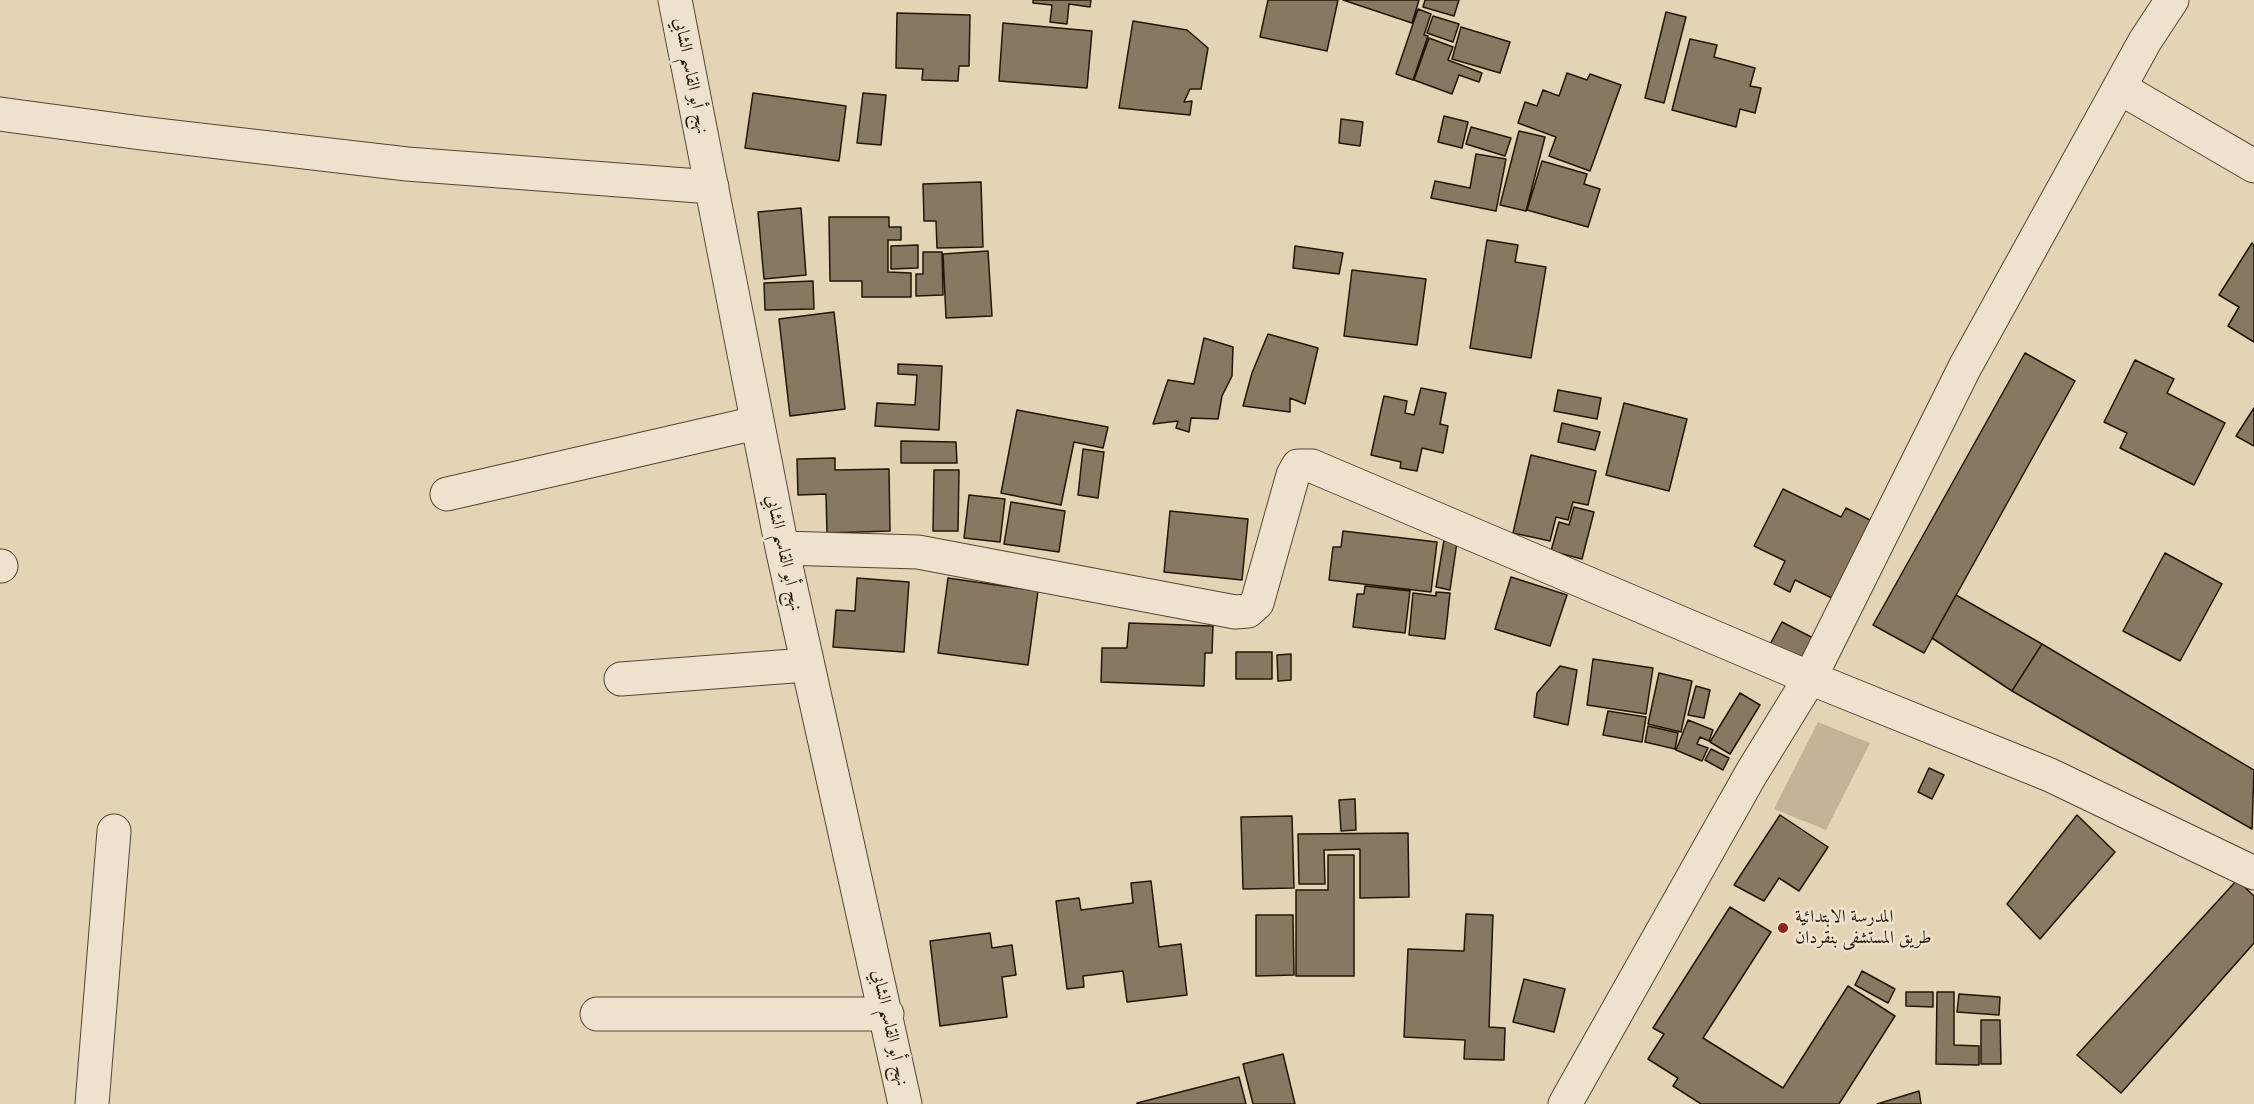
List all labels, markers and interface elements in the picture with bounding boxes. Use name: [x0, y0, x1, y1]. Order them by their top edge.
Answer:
street label: نهج أبو القاسم الشابي: [668, 16, 712, 136]
street label: نهج أبو القاسم الشابي: [760, 493, 806, 613]
place label: المدرسة الابتدائية طريق المستشفى بنقردان: [1795, 907, 1932, 950]
marker: المدرسة الابتدائية طريق المستشفى بنقردان: [1776, 921, 1790, 935]
street label: نهج أبو القاسم الشابي: [866, 968, 912, 1088]

